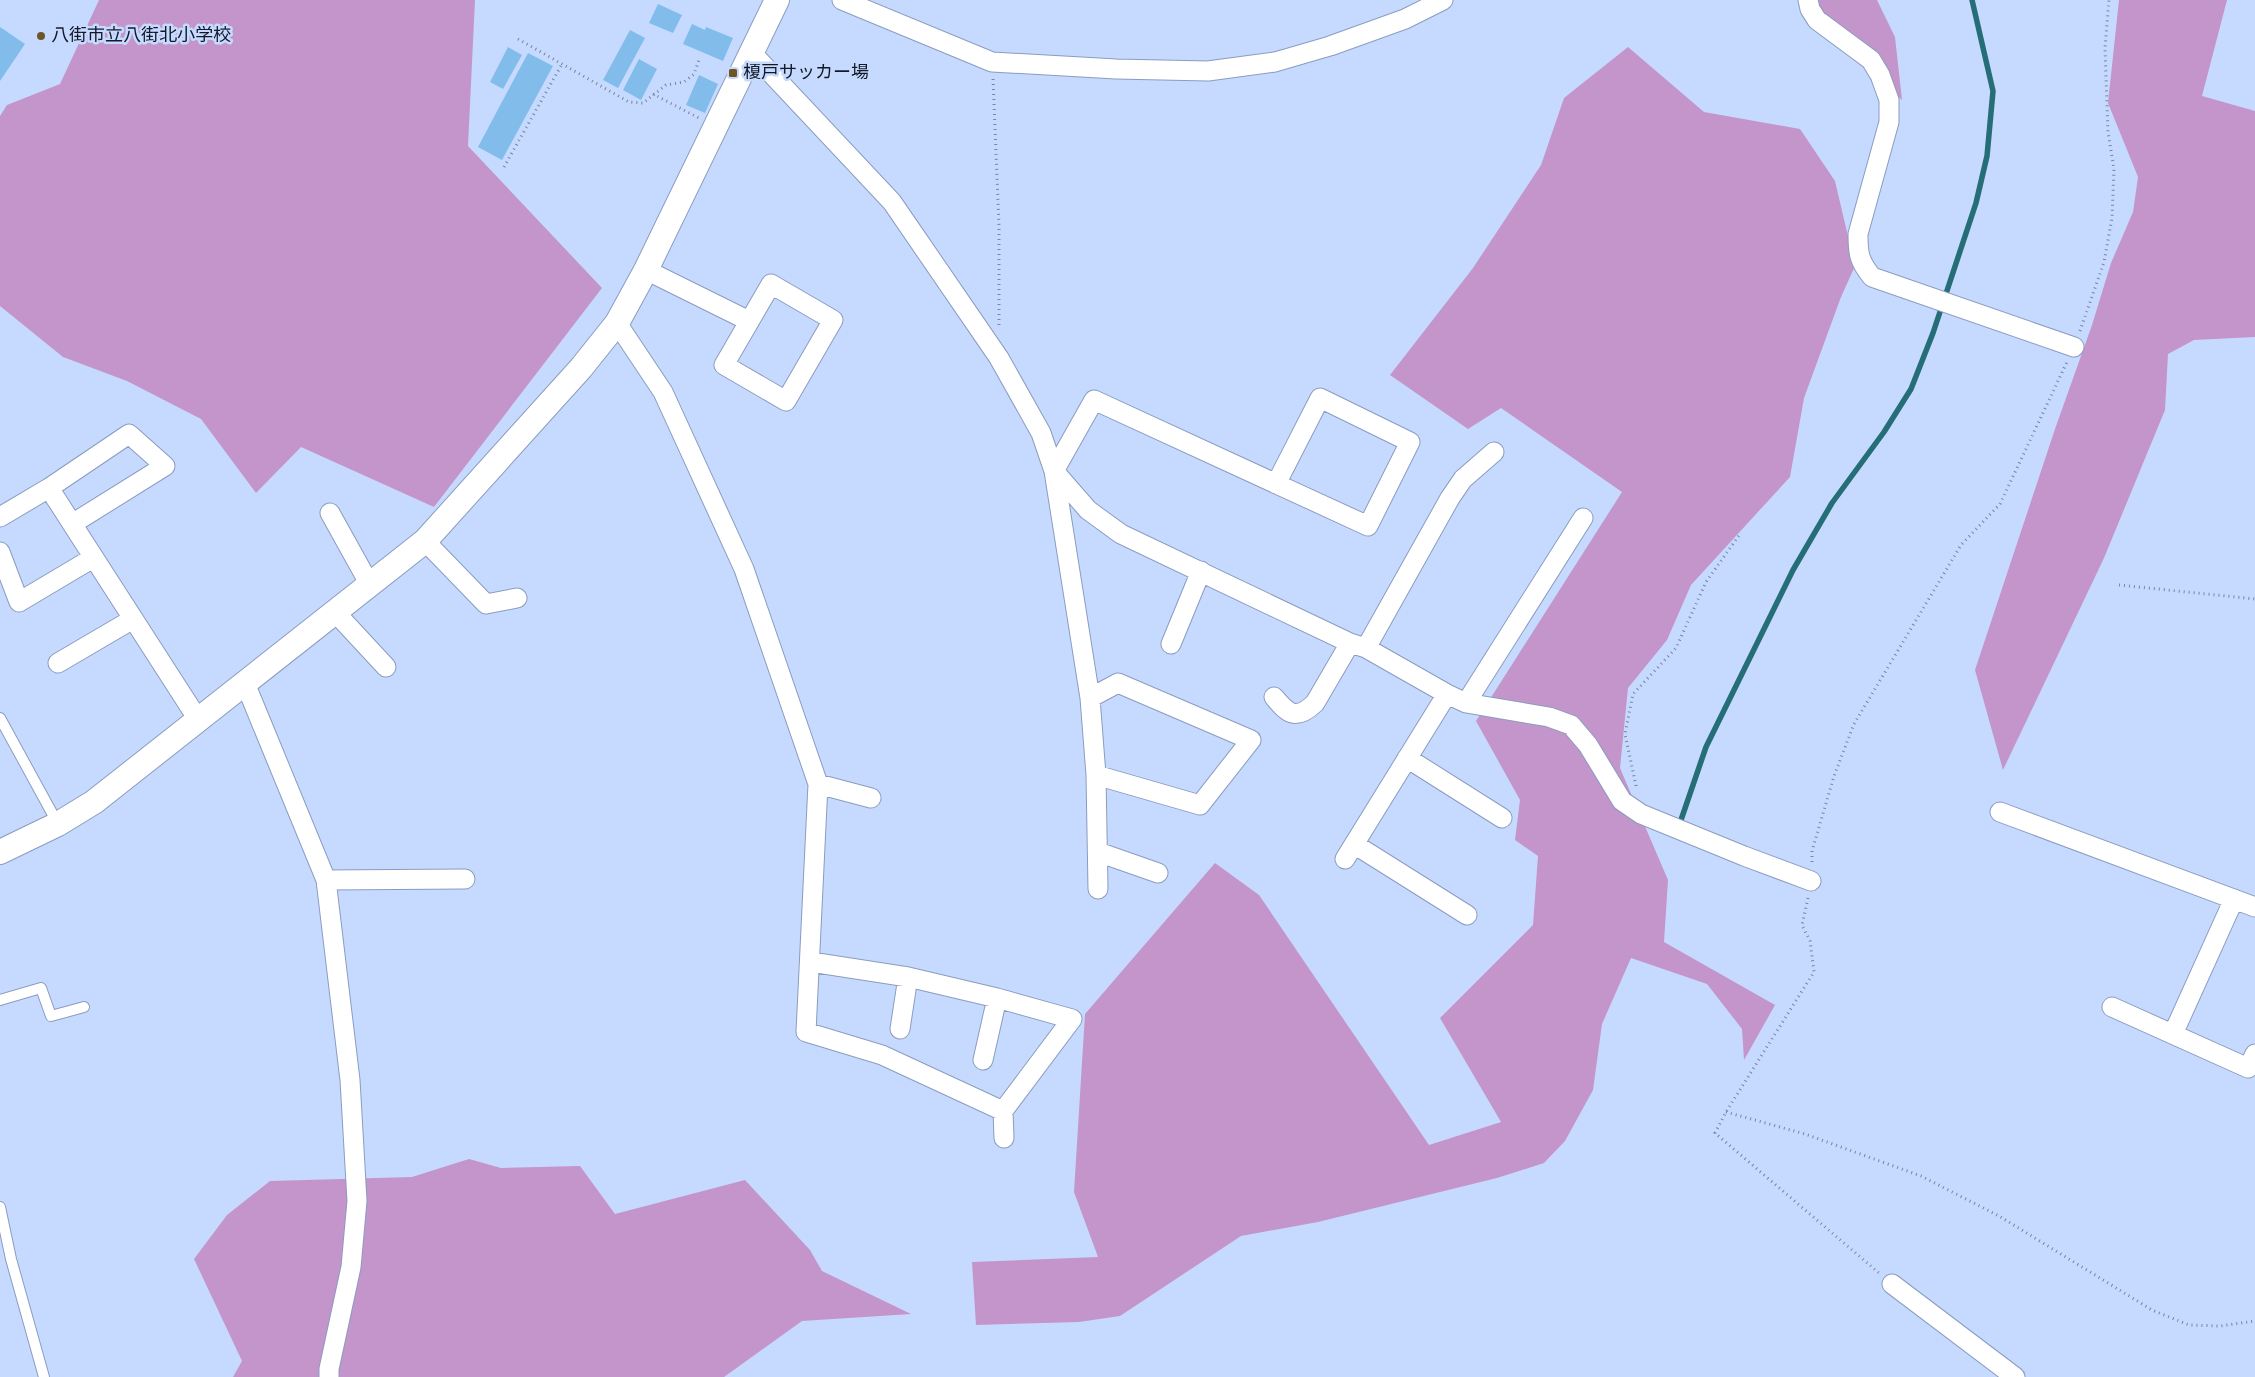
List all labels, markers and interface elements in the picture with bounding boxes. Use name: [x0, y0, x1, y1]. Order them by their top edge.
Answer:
place label: 八街市立八街北小学校: [51, 25, 231, 48]
marker: 八街市立八街北小学校: [35, 30, 47, 42]
place label: 榎戸サッカー場: [743, 62, 869, 85]
marker: 榎戸サッカー場: [727, 67, 739, 79]

